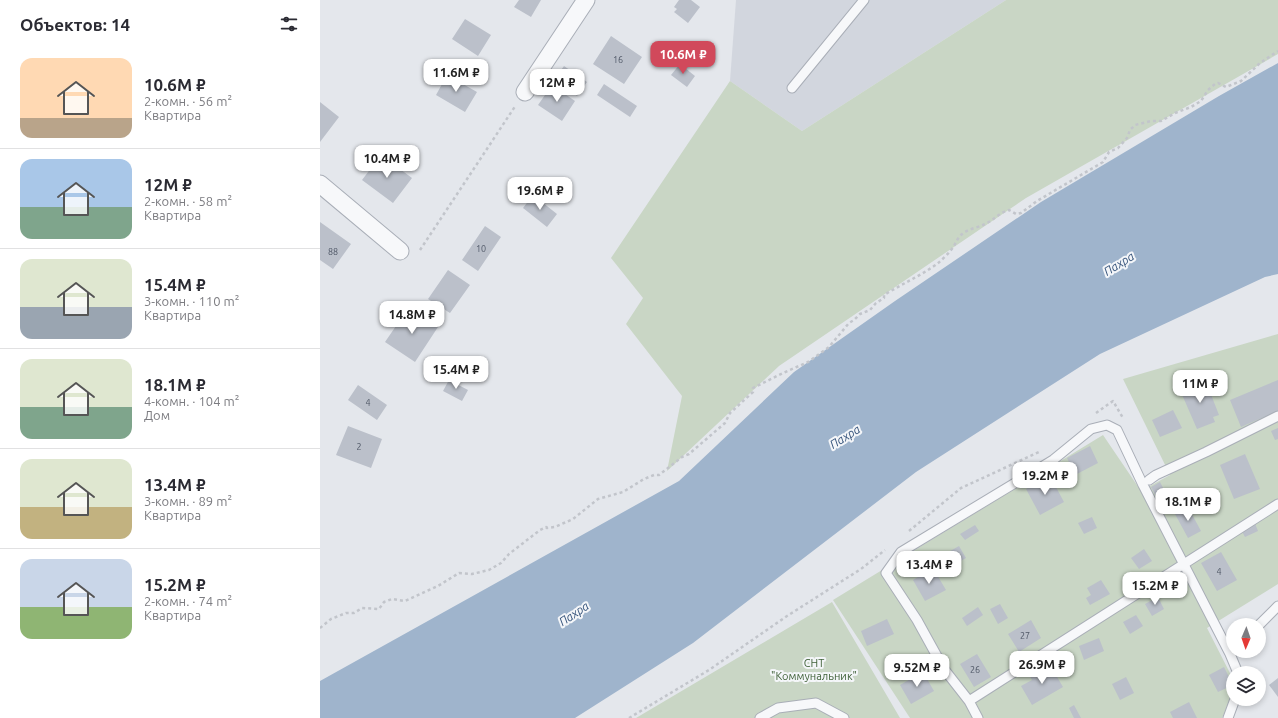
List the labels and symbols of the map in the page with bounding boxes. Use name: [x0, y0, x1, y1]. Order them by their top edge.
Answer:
pin: 10.6M ₽: [646, 41, 720, 75]
house number: 16: [613, 55, 623, 65]
pin: 11.6M ₽: [419, 59, 493, 93]
pin: 12M ₽: [529, 69, 585, 103]
pin: 10.4M ₽: [350, 145, 424, 179]
pin: 19.6M ₽: [503, 177, 577, 211]
house number: 10: [476, 244, 486, 254]
house number: 88: [328, 247, 338, 257]
water label: Пахра: [1101, 249, 1137, 278]
pin: 14.8M ₽: [375, 301, 449, 335]
pin: 15.4M ₽: [419, 356, 493, 390]
pin: 11M ₽: [1172, 370, 1228, 404]
house number: 4: [365, 398, 371, 408]
water label: Пахра: [827, 422, 863, 451]
house number: 2: [356, 442, 362, 452]
pin: 19.2M ₽: [1008, 462, 1082, 496]
pin: 18.1M ₽: [1151, 488, 1225, 522]
pin: 13.4M ₽: [892, 551, 966, 585]
house number: 4: [1216, 567, 1222, 577]
pin: 15.2M ₽: [1118, 572, 1192, 606]
water label: Пахра: [556, 599, 591, 628]
north arrow: [1226, 618, 1266, 658]
house number: 27: [1020, 631, 1030, 641]
pin: 26.9M ₽: [1005, 651, 1079, 685]
pin: 9.52M ₽: [880, 654, 954, 688]
park label: СНТ "Коммунальник": [771, 657, 857, 682]
house number: 26: [970, 665, 980, 675]

